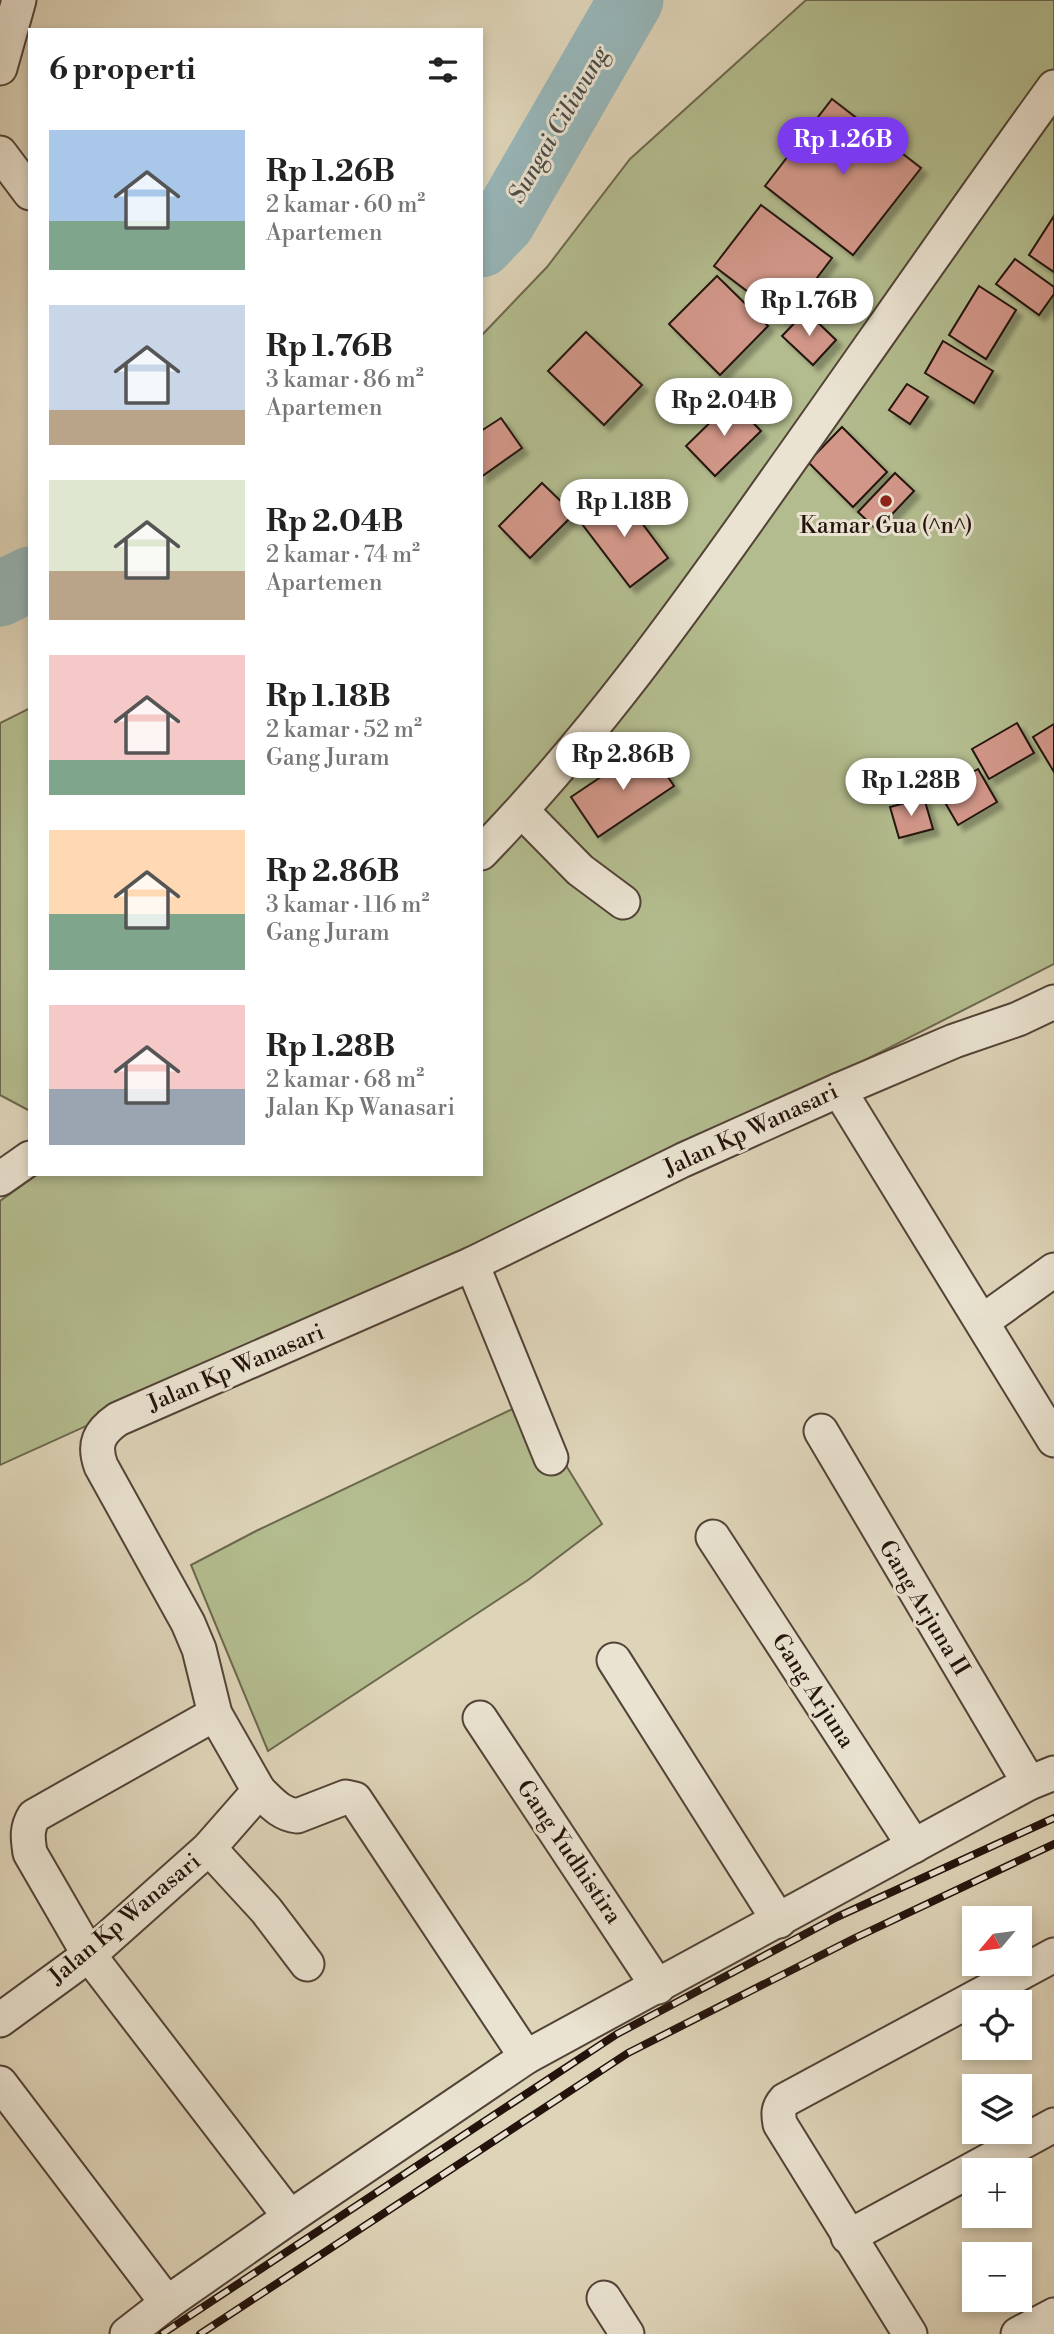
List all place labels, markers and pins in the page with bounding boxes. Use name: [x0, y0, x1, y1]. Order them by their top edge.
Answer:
pin: Rp 1.26B: [771, 118, 915, 177]
pin: Rp 1.76B: [737, 278, 881, 338]
pin: Rp 2.04B: [652, 378, 796, 438]
pin: Rp 1.18B: [552, 480, 696, 539]
marker: Kamar Gua (^n^): [878, 493, 894, 509]
place label: Kamar Gua (^n^): [799, 512, 973, 540]
pin: Rp 2.86B: [551, 732, 695, 792]
pin: Rp 1.28B: [839, 758, 983, 818]

